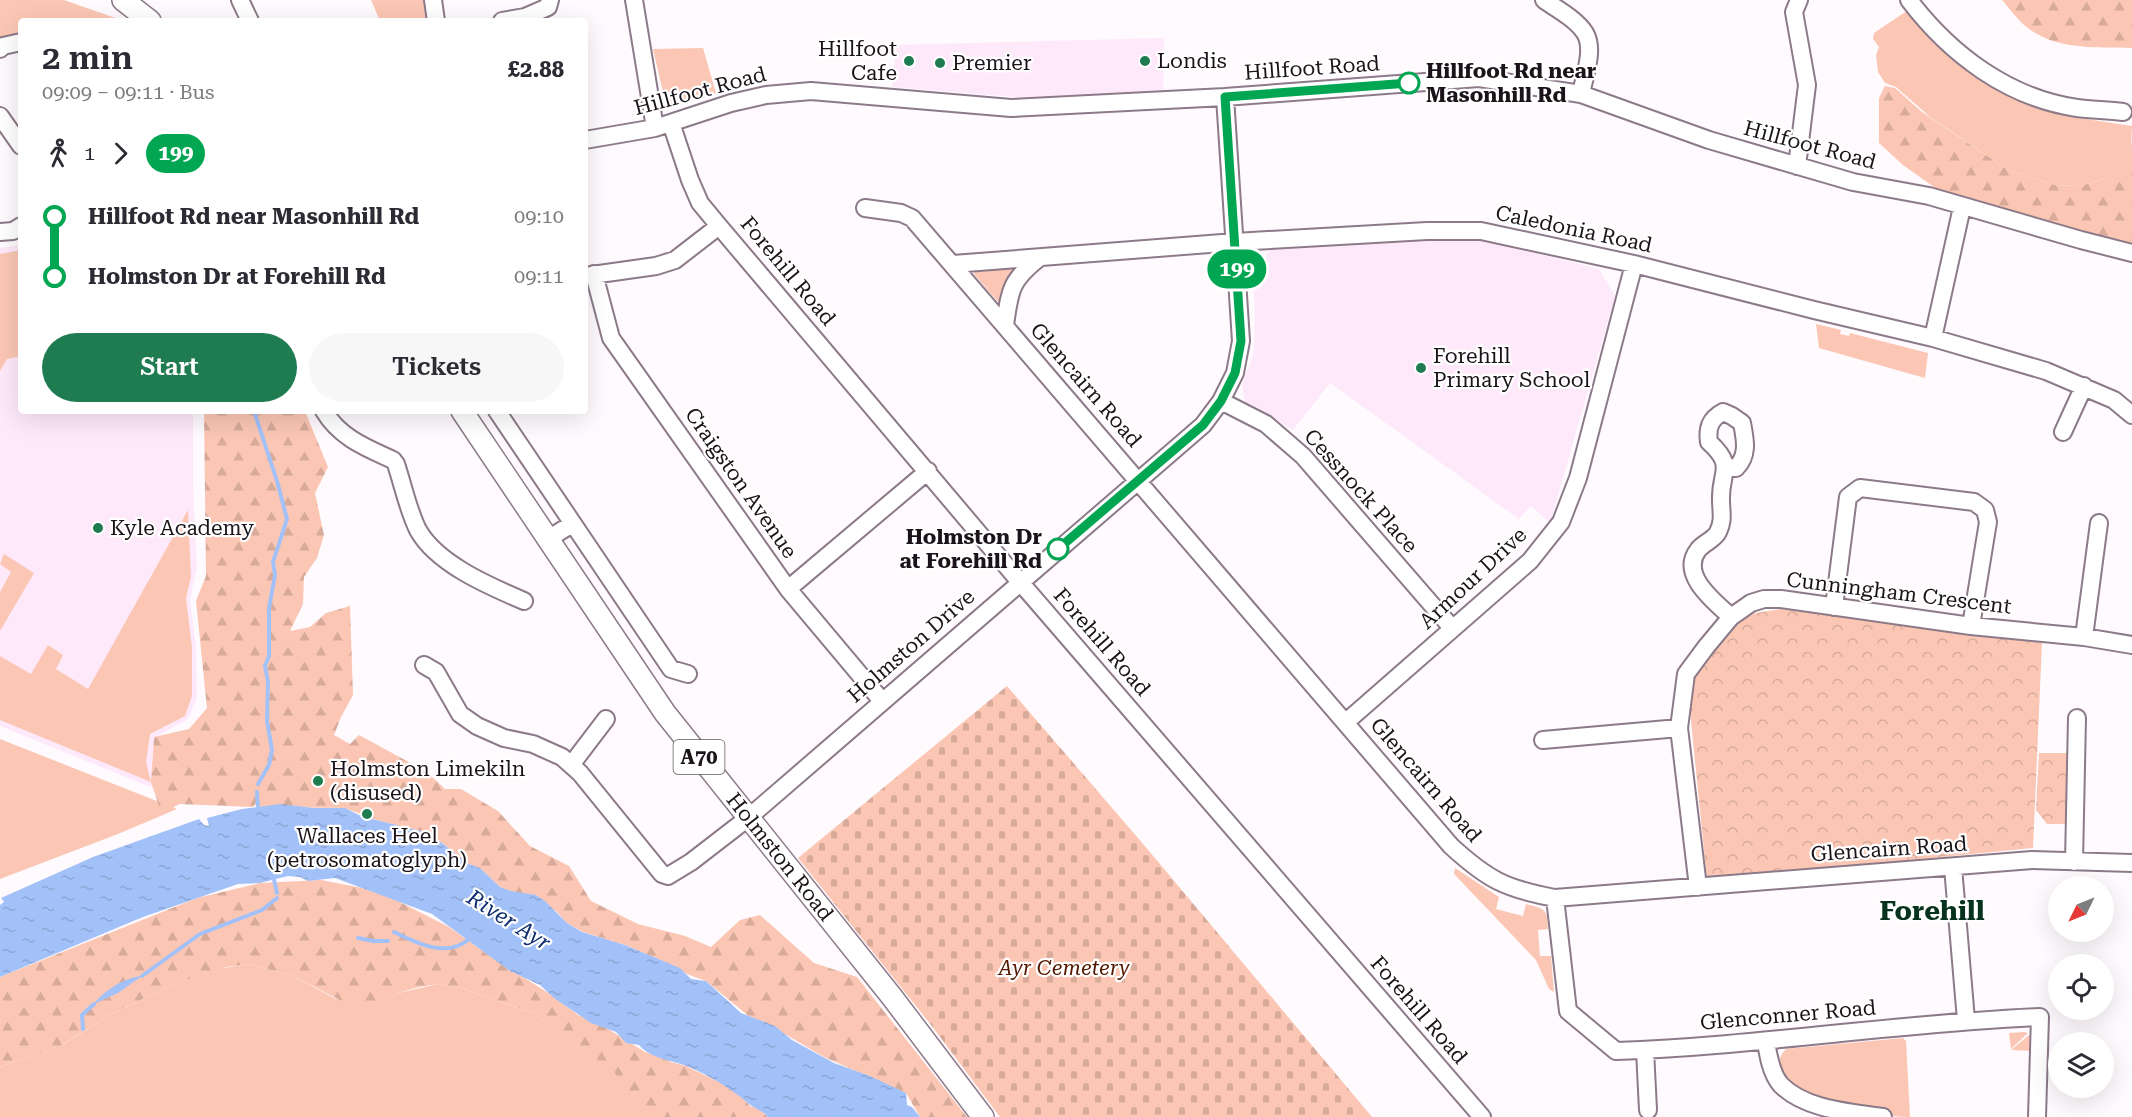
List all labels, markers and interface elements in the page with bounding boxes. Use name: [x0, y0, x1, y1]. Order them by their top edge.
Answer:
place label: Hillfoot Cafe: [818, 37, 897, 85]
text: 2 min: [42, 38, 133, 77]
place label: Londis: [1157, 49, 1227, 73]
place label: Premier: [952, 51, 1032, 75]
street label: Hillfoot Road: [1243, 51, 1381, 85]
marker: Hillfoot Cafe: [902, 54, 916, 68]
marker: Londis: [1138, 54, 1152, 68]
marker: Premier: [933, 56, 947, 70]
text: £2.88: [508, 57, 564, 82]
place label: Hillfoot Rd near Masonhill Rd: [1426, 59, 1597, 107]
street label: Hillfoot Road: [631, 62, 769, 120]
marker: Hillfoot Rd near Masonhill Rd: [1398, 72, 1420, 94]
text: 09:09 – 09:11 · Bus: [42, 80, 214, 104]
street label: Hillfoot Road: [1741, 116, 1879, 174]
icon: walk: [42, 137, 75, 170]
icon: forward: [104, 137, 137, 170]
text: 1: [84, 141, 95, 165]
text: 199: [158, 141, 193, 165]
street label: Caledonia Road: [1494, 201, 1655, 257]
text: Hillfoot Rd near Masonhill Rd: [88, 204, 419, 229]
text: 09:10: [514, 204, 564, 228]
street label: Forehill Road: [736, 212, 841, 331]
line badge: 199: [1202, 250, 1272, 288]
text: 199: [1219, 257, 1255, 281]
text: Holmston Dr at Forehill Rd: [88, 264, 386, 289]
text: 09:11: [514, 264, 564, 288]
street label: Glencairn Road: [1026, 318, 1147, 452]
button: Start: [42, 333, 297, 402]
button: Tickets: [309, 333, 564, 402]
place label: Forehill Primary School: [1433, 344, 1591, 392]
marker: Forehill Primary School: [1414, 361, 1428, 375]
street label: Craigston Avenue: [680, 403, 802, 563]
street label: Cessnock Place: [1299, 424, 1423, 558]
place label: Kyle Academy: [110, 516, 255, 540]
marker: Kyle Academy: [91, 521, 105, 535]
street label: Armour Drive: [1415, 522, 1531, 634]
place label: Holmston Dr at Forehill Rd: [900, 525, 1042, 573]
marker: Holmston Dr at Forehill Rd: [1047, 538, 1069, 560]
street label: Cunningham Crescent: [1785, 567, 2013, 619]
street label: Forehill Road: [1049, 583, 1156, 701]
street label: Holmston Drive: [843, 584, 979, 708]
street label: Glencairn Road: [1366, 713, 1487, 847]
road number: A70: [674, 740, 724, 774]
place label: Holmston Limekiln (disused): [330, 757, 526, 805]
marker: Holmston Limekiln (disused): [311, 774, 325, 788]
street label: Holmston Road: [722, 788, 839, 926]
marker: Wallaces Heel (petrosomatoglyph): [360, 807, 374, 821]
place label: Wallaces Heel (petrosomatoglyph): [267, 824, 467, 872]
street label: Glencairn Road: [1810, 832, 1969, 866]
north arrow: [2048, 876, 2114, 942]
map controls: [2048, 876, 2114, 1098]
water label: River Ayr: [462, 884, 555, 955]
district label: Forehill: [1879, 895, 1985, 927]
street label: Forehill Road: [1366, 951, 1473, 1069]
button: locate: [2048, 954, 2114, 1020]
park label: Ayr Cemetery: [996, 956, 1130, 980]
street label: Glenconner Road: [1699, 995, 1878, 1035]
button: layers: [2048, 1032, 2114, 1098]

